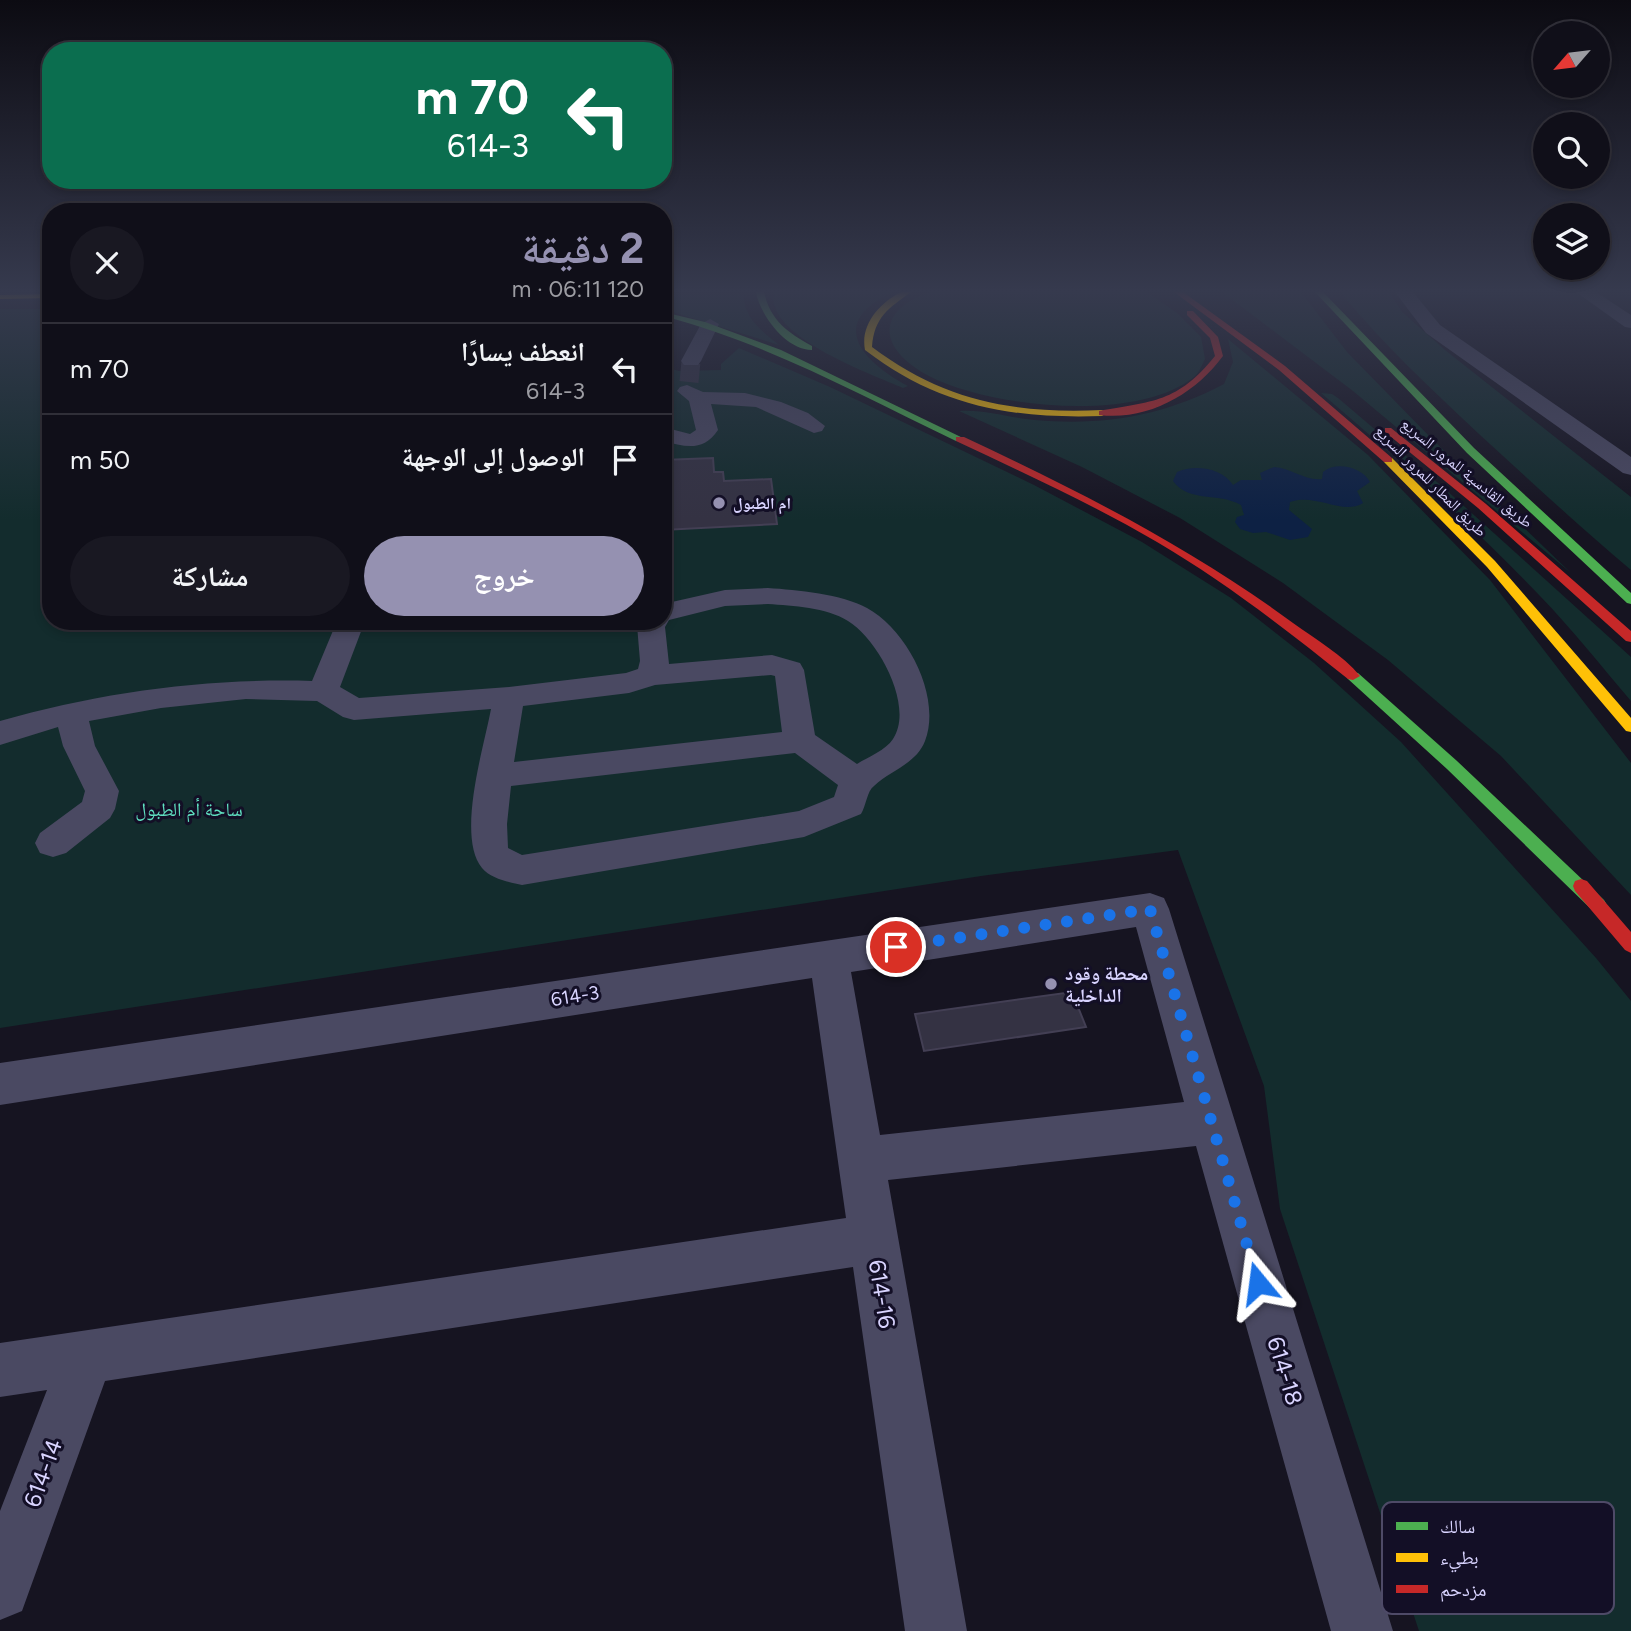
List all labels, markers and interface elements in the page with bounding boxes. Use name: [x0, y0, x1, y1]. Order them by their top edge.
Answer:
north arrow: [1533, 21, 1610, 98]
map controls: [1533, 21, 1610, 280]
text: 70 m: [416, 67, 529, 126]
icon: left: [553, 70, 644, 161]
button: search: [1533, 112, 1610, 189]
text: 614-3: [447, 127, 529, 165]
button: layers: [1533, 203, 1610, 280]
text: 2 دقيقة: [521, 223, 644, 274]
button: close: [70, 226, 144, 300]
text: 120 m · 06:11: [512, 275, 644, 303]
text: انعطف يسارًا: [461, 336, 585, 368]
icon: left: [606, 350, 644, 388]
text: 70 m: [70, 353, 129, 385]
text: 614-3: [526, 377, 585, 405]
street label: طريق القادسية للمرور السريع: [1397, 414, 1537, 533]
street label: طريق المطار للمرور السريع: [1370, 421, 1491, 542]
text: الوصول إلى الوجهة: [402, 441, 585, 473]
icon: arrive: [606, 441, 644, 479]
text: 50 m: [70, 444, 130, 476]
place label: ام الطبول: [733, 494, 791, 515]
marker: ام الطبول: [711, 495, 727, 511]
button: مشاركة: [70, 536, 350, 616]
button: خروج: [364, 536, 644, 616]
park label: ساحة أم الطبول: [135, 798, 243, 823]
pin: [866, 917, 926, 977]
icon: arrive: [877, 928, 915, 966]
place label: محطة وقود الداخلية: [1065, 962, 1148, 1007]
marker: محطة وقود الداخلية: [1043, 976, 1059, 992]
street label: 614-3: [549, 981, 601, 1011]
position arrow: [1221, 1246, 1295, 1320]
street label: 614-16: [863, 1258, 901, 1330]
street label: 614-18: [1261, 1333, 1309, 1409]
street label: 614-14: [18, 1435, 68, 1511]
legend: [1382, 1502, 1614, 1614]
text: سالك: [1440, 1515, 1475, 1538]
text: بطيء: [1440, 1546, 1479, 1573]
text: مزدحم: [1440, 1578, 1486, 1602]

